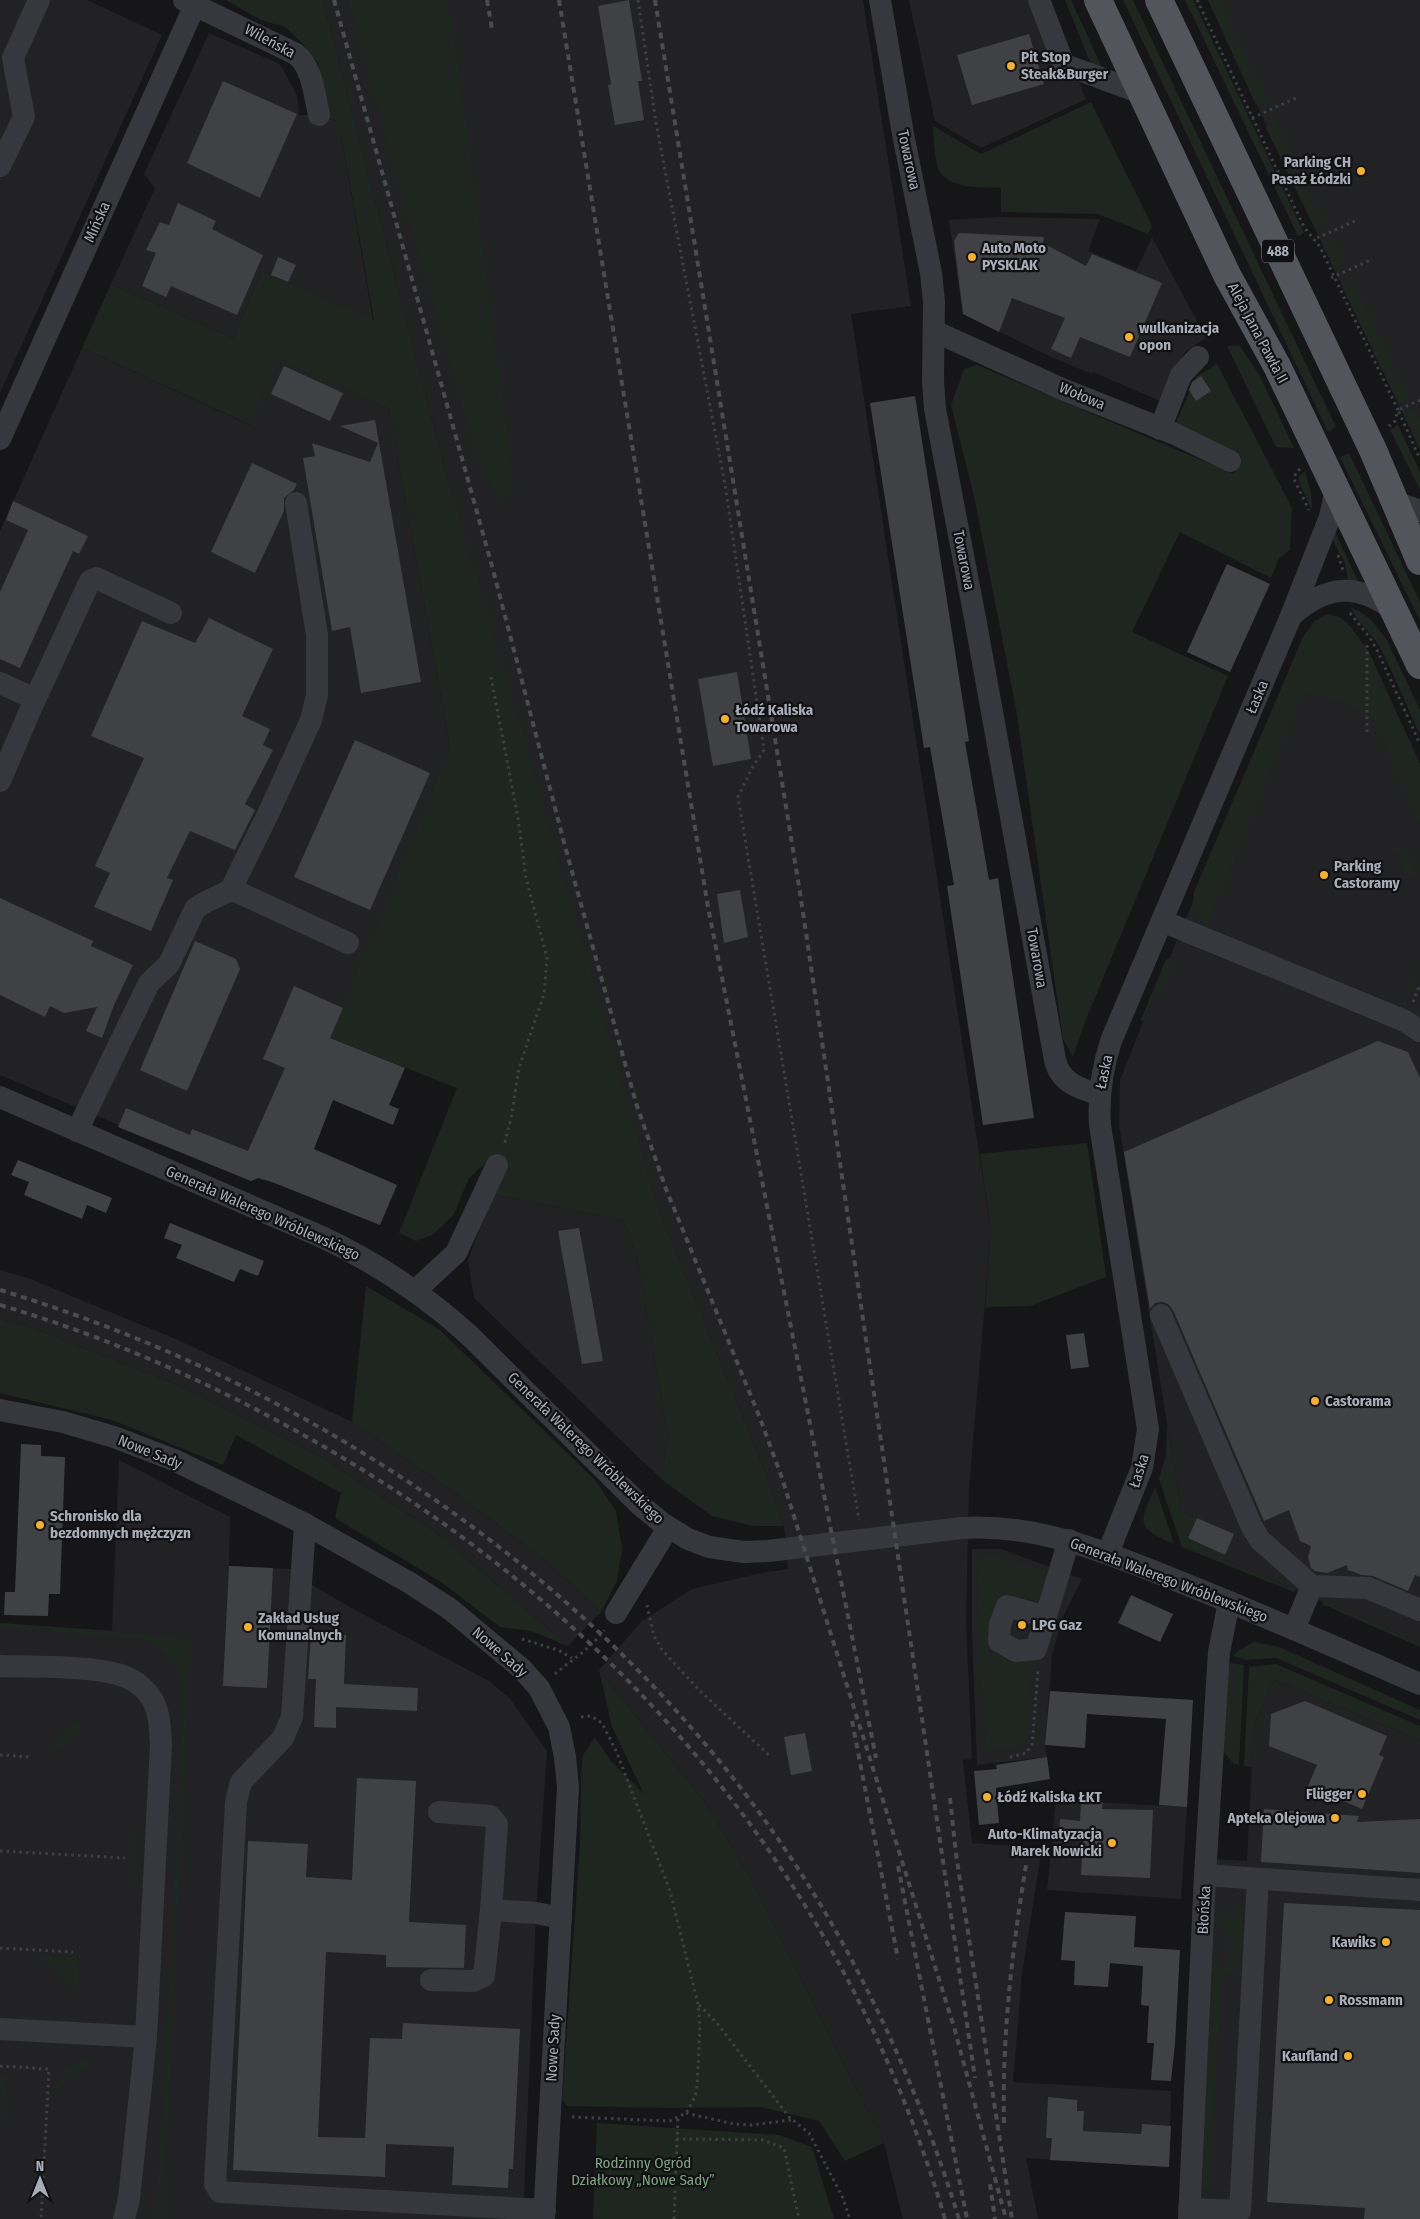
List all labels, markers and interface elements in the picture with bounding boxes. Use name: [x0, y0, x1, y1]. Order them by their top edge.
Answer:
street label: Wileńska: [242, 20, 298, 62]
place label: Pit Stop Steak&Burger: [1021, 48, 1109, 83]
marker: Pit Stop Steak&Burger: [1005, 60, 1017, 72]
street label: Towarowa: [894, 128, 924, 192]
place label: Parking CH Pasaż Łódzki: [1272, 153, 1351, 188]
marker: Parking CH Pasaż Łódzki: [1355, 165, 1367, 177]
street label: Mińska: [80, 199, 114, 245]
place label: Auto Moto PYSKLAK: [981, 239, 1046, 274]
road number: 488: [1262, 240, 1294, 262]
marker: Auto Moto PYSKLAK: [966, 251, 978, 263]
street label: Aleja Jana Pawła II: [1224, 280, 1292, 386]
place label: wulkanizacja opon: [1139, 319, 1220, 354]
marker: wulkanizacja opon: [1123, 331, 1135, 343]
street label: Wołowa: [1056, 378, 1108, 414]
street label: Towarowa: [949, 528, 979, 592]
street label: Łaska: [1242, 678, 1272, 716]
place label: Łódź Kaliska Towarowa: [735, 701, 814, 736]
marker: Łódź Kaliska Towarowa: [719, 713, 731, 725]
place label: Parking Castoramy: [1334, 857, 1401, 892]
marker: Parking Castoramy: [1318, 869, 1330, 881]
street label: Towarowa: [1023, 927, 1051, 989]
street label: Łaska: [1092, 1053, 1116, 1091]
street label: Generała Walerego Wróblewskiego: [163, 1162, 363, 1264]
street label: Generała Walerego Wróblewskiego: [504, 1368, 668, 1528]
place label: Castorama: [1325, 1392, 1392, 1410]
marker: Castorama: [1309, 1395, 1321, 1407]
street label: Nowe Sady: [115, 1431, 185, 1473]
street label: Łaska: [1125, 1452, 1153, 1490]
place label: Schronisko dla bezdomnych mężczyzn: [50, 1507, 191, 1542]
marker: Schronisko dla bezdomnych mężczyzn: [34, 1519, 46, 1531]
street label: Generała Walerego Wróblewskiego: [1068, 1534, 1271, 1626]
place label: Zakład Usług Komunalnych: [258, 1609, 342, 1644]
place label: LPG Gaz: [1032, 1616, 1082, 1634]
marker: LPG Gaz: [1016, 1619, 1028, 1631]
marker: Zakład Usług Komunalnych: [242, 1621, 254, 1633]
street label: Nowe Sady: [469, 1623, 532, 1681]
place label: Flügger: [1306, 1785, 1352, 1803]
place label: Łódź Kaliska ŁKT: [997, 1788, 1103, 1806]
marker: Flügger: [1356, 1788, 1368, 1800]
marker: Łódź Kaliska ŁKT: [981, 1791, 993, 1803]
place label: Apteka Olejowa: [1227, 1809, 1326, 1827]
marker: Apteka Olejowa: [1329, 1812, 1341, 1824]
place label: Auto-Klimatyzacja Marek Nowicki: [987, 1825, 1103, 1860]
marker: Auto-Klimatyzacja Marek Nowicki: [1106, 1837, 1118, 1849]
street label: Błońska: [1194, 1885, 1214, 1935]
place label: Kawiks: [1332, 1933, 1376, 1951]
marker: Kawiks: [1380, 1936, 1392, 1948]
place label: Rossmann: [1339, 1991, 1403, 2009]
marker: Rossmann: [1323, 1994, 1335, 2006]
street label: Nowe Sady: [542, 2014, 564, 2082]
place label: Kaufland: [1282, 2047, 1338, 2065]
marker: Kaufland: [1342, 2050, 1354, 2062]
north arrow: [15, 2154, 65, 2204]
park label: Rodzinny Ogród Działkowy „Nowe Sady”: [571, 2154, 715, 2189]
text: N: [36, 2158, 44, 2175]

